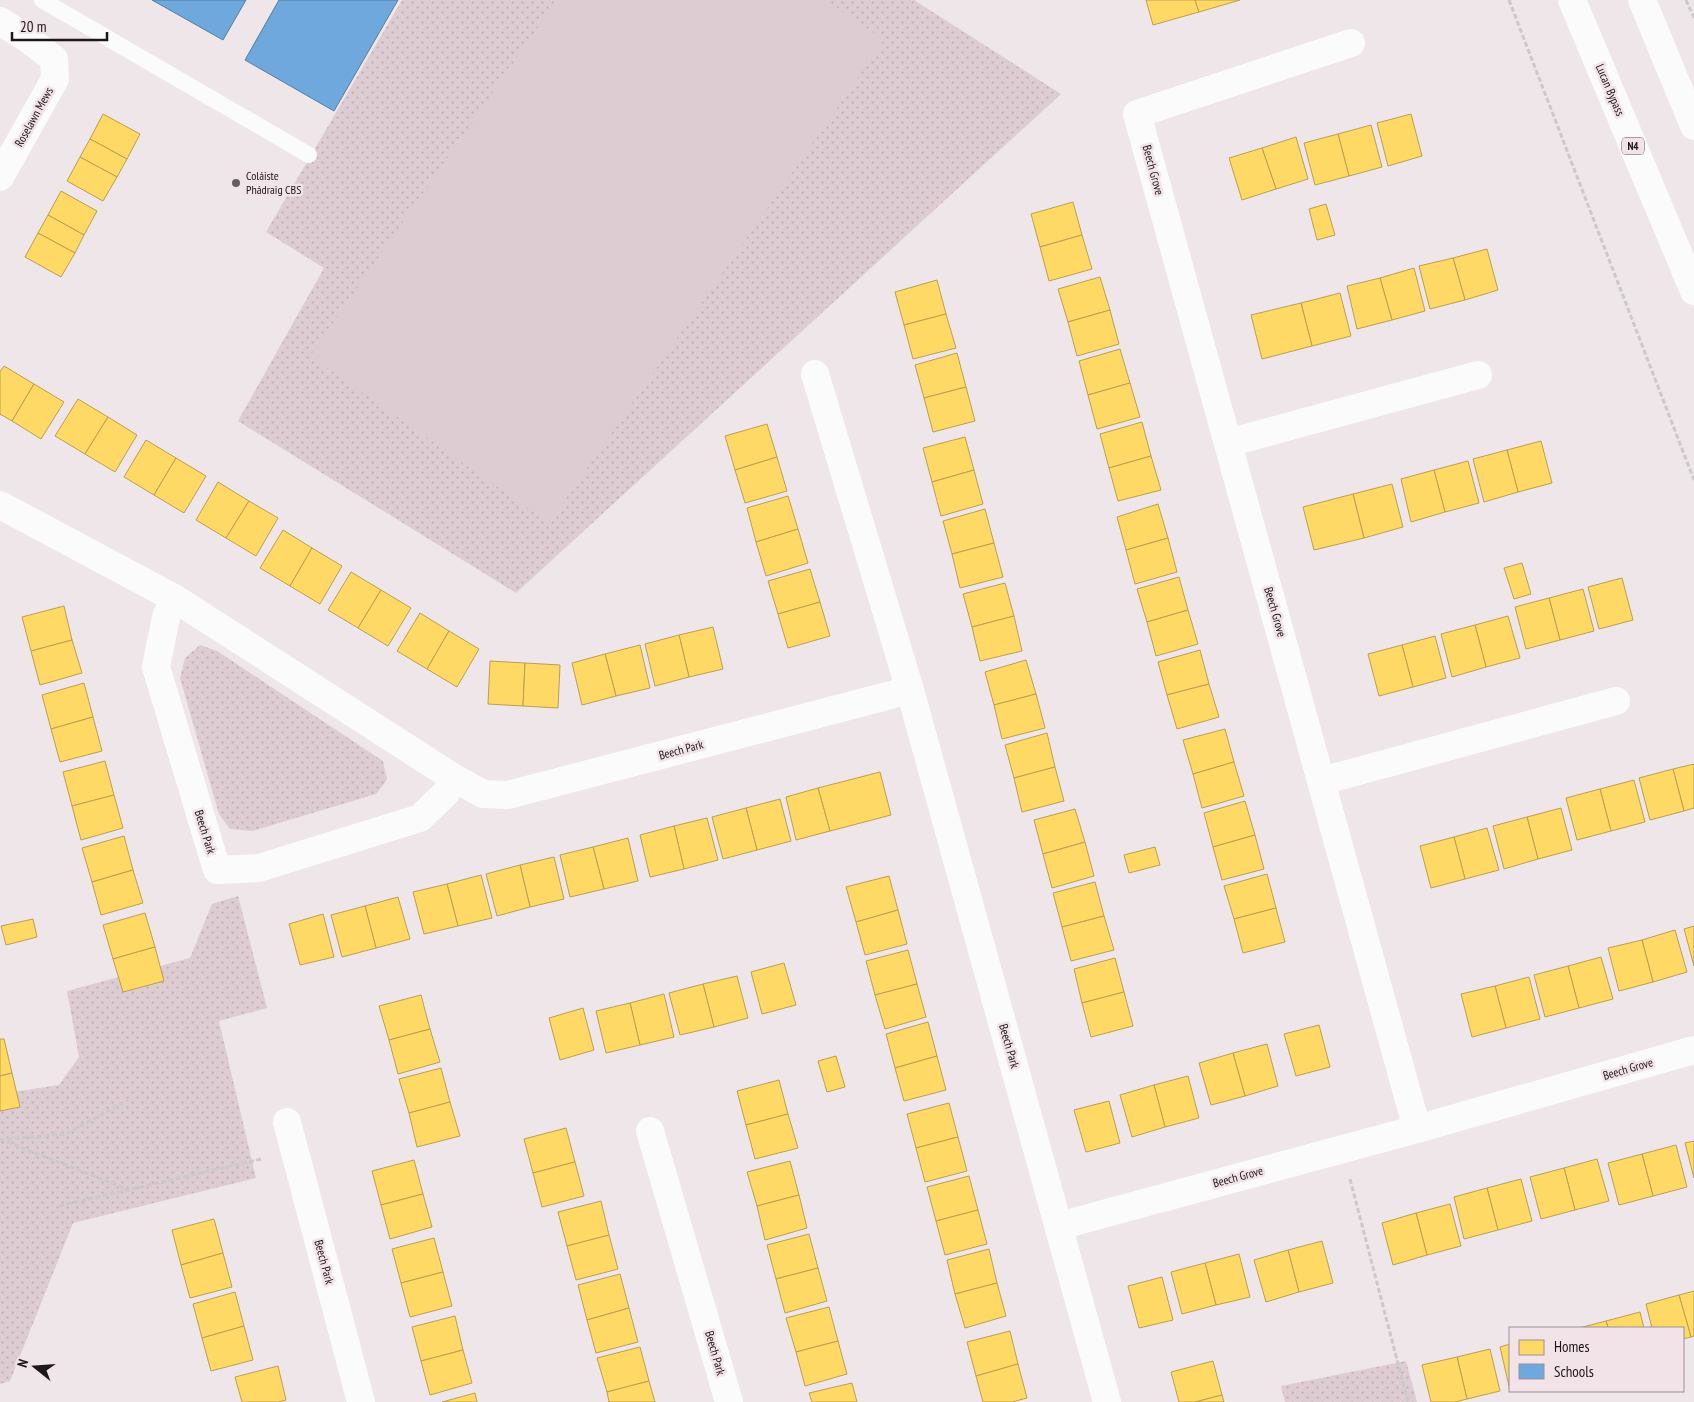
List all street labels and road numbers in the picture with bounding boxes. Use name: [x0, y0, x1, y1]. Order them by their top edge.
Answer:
street label: Lucan Bypass: [1593, 61, 1628, 118]
street label: Roselawn Mews: [11, 84, 56, 149]
road number: N4: [1622, 138, 1644, 154]
street label: Beech Grove: [1140, 143, 1167, 197]
street label: Beech Grove: [1261, 585, 1290, 639]
street label: Beech Park: [657, 736, 705, 763]
street label: Beech Park: [192, 808, 219, 856]
street label: Beech Park: [996, 1022, 1023, 1070]
street label: Beech Grove: [1601, 1054, 1655, 1083]
street label: Beech Grove: [1211, 1163, 1265, 1190]
street label: Beech Park: [311, 1238, 338, 1286]
street label: Beech Park: [702, 1329, 729, 1377]

